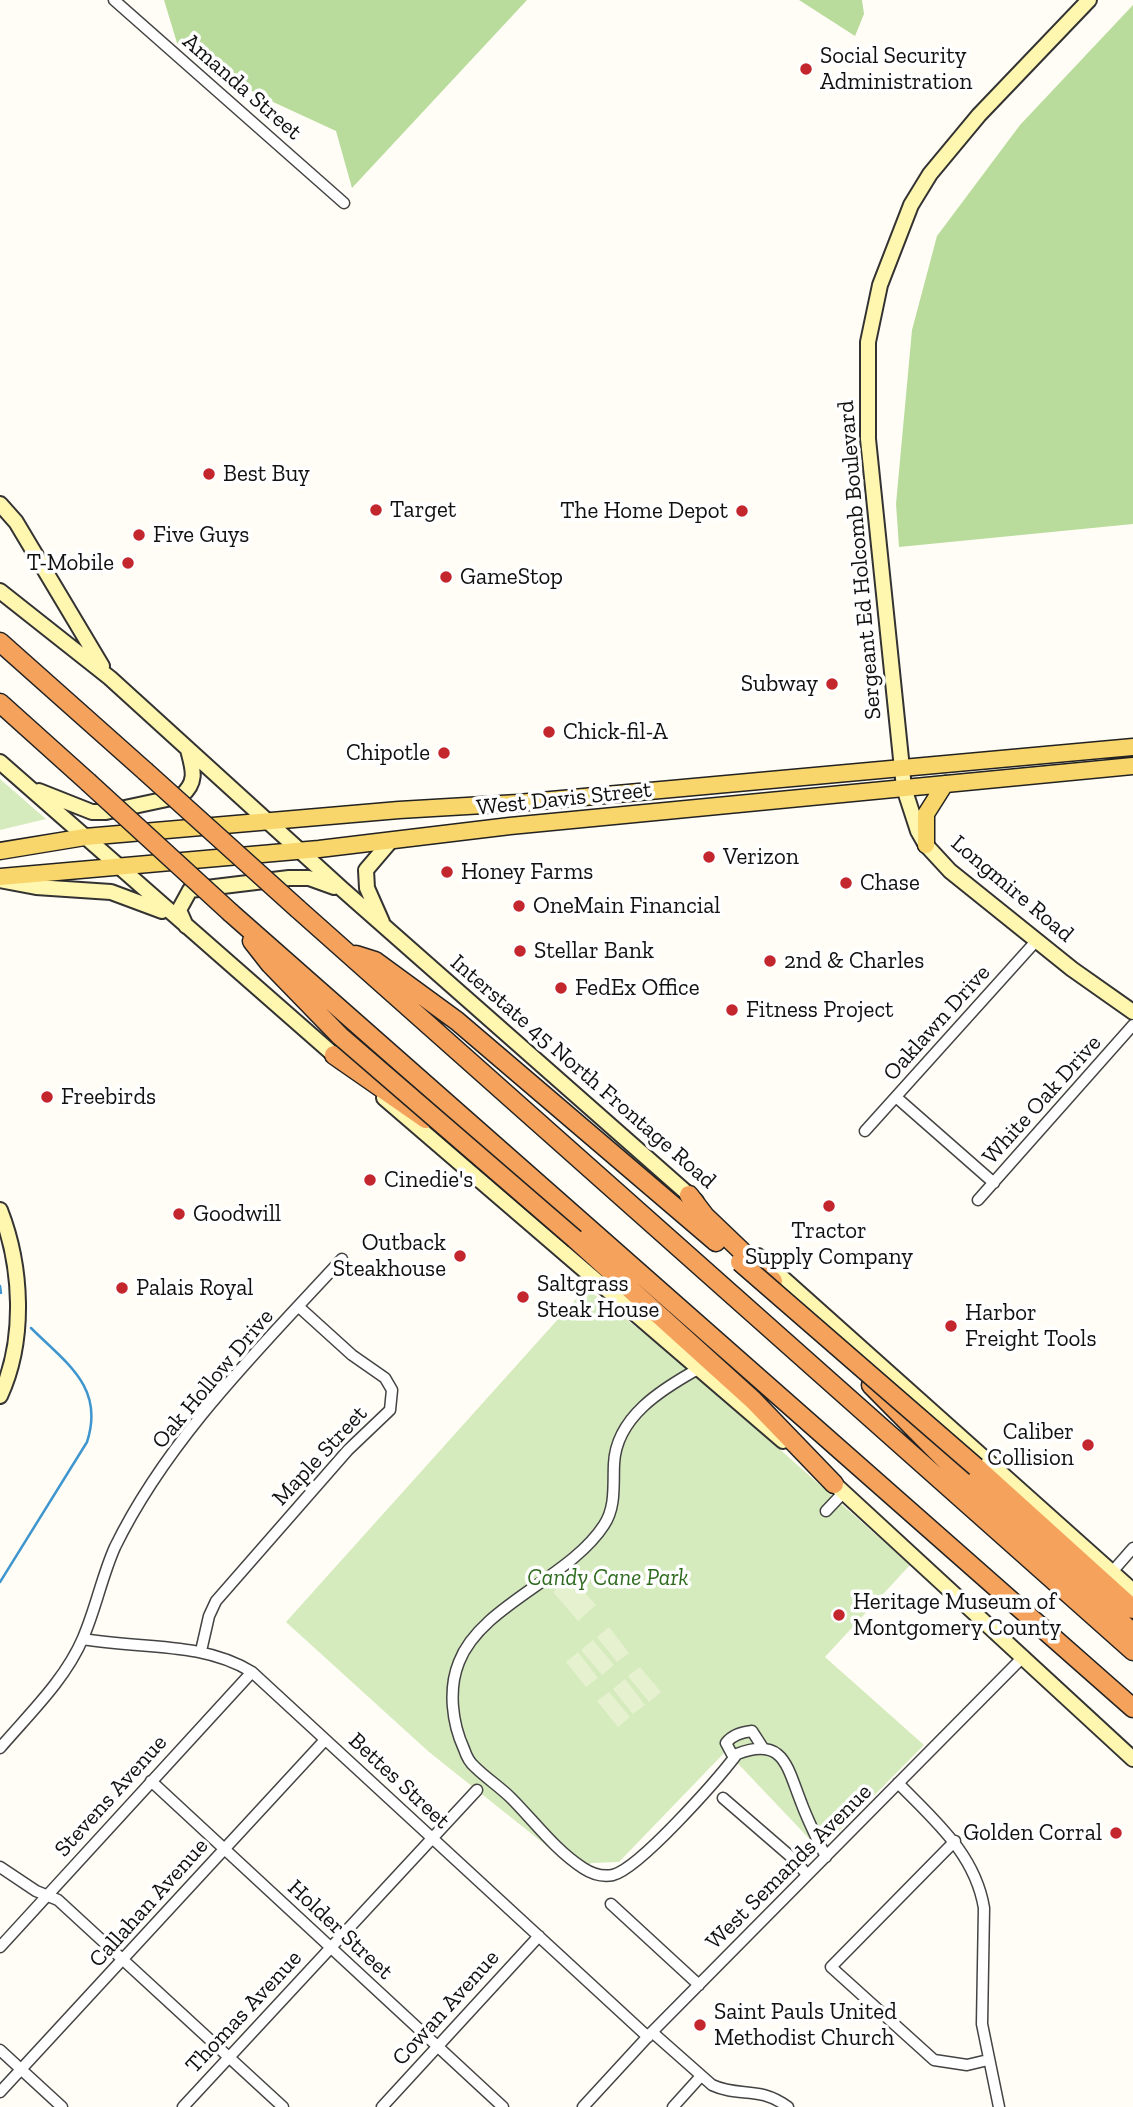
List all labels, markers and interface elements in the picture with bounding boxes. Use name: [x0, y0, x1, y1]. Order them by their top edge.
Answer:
street label: Amanda Street: [177, 28, 307, 146]
place label: Social Security Administration: [820, 42, 972, 96]
marker: Social Security Administration: [798, 61, 814, 77]
street label: Sergeant Ed Holcomb Boulevard: [832, 399, 888, 721]
place label: Best Buy: [223, 460, 310, 488]
marker: Best Buy: [201, 466, 217, 482]
place label: Target: [390, 496, 456, 524]
place label: The Home Depot: [560, 497, 728, 525]
marker: Target: [368, 502, 384, 518]
marker: The Home Depot: [734, 503, 750, 519]
place label: Five Guys: [153, 521, 249, 549]
marker: Five Guys: [131, 527, 147, 543]
place label: T-Mobile: [27, 549, 114, 577]
marker: T-Mobile: [120, 555, 136, 571]
place label: GameStop: [460, 563, 563, 591]
marker: GameStop: [438, 569, 454, 585]
place label: Subway: [741, 670, 818, 698]
marker: Subway: [824, 676, 840, 692]
place label: Chick-fil-A: [563, 718, 668, 746]
marker: Chick-fil-A: [541, 724, 557, 740]
place label: Chipotle: [346, 739, 430, 767]
marker: Chipotle: [436, 745, 452, 761]
street label: West Davis Street: [475, 776, 653, 822]
street label: Longmire Road: [945, 830, 1079, 948]
place label: Verizon: [723, 843, 799, 871]
marker: Verizon: [701, 849, 717, 865]
place label: Honey Farms: [461, 858, 593, 886]
marker: Honey Farms: [439, 864, 455, 880]
place label: Chase: [860, 869, 920, 897]
marker: Chase: [838, 875, 854, 891]
place label: OneMain Financial: [533, 892, 720, 920]
marker: OneMain Financial: [511, 898, 527, 914]
place label: Stellar Bank: [534, 937, 654, 965]
marker: Stellar Bank: [512, 943, 528, 959]
place label: 2nd & Charles: [784, 947, 924, 975]
street label: Interstate 45 North Frontage Road: [445, 949, 721, 1195]
marker: 2nd & Charles: [762, 953, 778, 969]
street label: Oaklawn Drive: [878, 959, 996, 1087]
place label: FedEx Office: [575, 974, 699, 1002]
marker: FedEx Office: [553, 980, 569, 996]
place label: Fitness Project: [746, 996, 894, 1024]
marker: Fitness Project: [724, 1002, 740, 1018]
street label: White Oak Drive: [977, 1030, 1107, 1170]
place label: Freebirds: [61, 1083, 156, 1111]
marker: Freebirds: [39, 1089, 55, 1105]
place label: Cinedie's: [384, 1166, 473, 1194]
marker: Cinedie's: [362, 1172, 378, 1188]
marker: Tractor Supply Company: [821, 1198, 837, 1214]
place label: Goodwill: [193, 1200, 281, 1228]
marker: Goodwill: [171, 1206, 187, 1222]
place label: Tractor Supply Company: [745, 1217, 913, 1271]
place label: Outback Steakhouse: [333, 1229, 446, 1283]
marker: Outback Steakhouse: [452, 1248, 468, 1264]
place label: Saltgrass Steak House: [537, 1270, 659, 1324]
place label: Palais Royal: [136, 1274, 253, 1302]
marker: Palais Royal: [114, 1280, 130, 1296]
marker: Saltgrass Steak House: [515, 1289, 531, 1305]
place label: Harbor Freight Tools: [965, 1299, 1097, 1353]
street label: Oak Hollow Drive: [146, 1303, 280, 1455]
marker: Harbor Freight Tools: [943, 1318, 959, 1334]
street label: Maple Street: [267, 1400, 373, 1512]
place label: Caliber Collision: [987, 1418, 1074, 1472]
marker: Caliber Collision: [1080, 1437, 1096, 1453]
park label: Candy Cane Park: [527, 1564, 689, 1592]
place label: Heritage Museum of Montgomery County: [853, 1588, 1061, 1642]
marker: Heritage Museum of Montgomery County: [831, 1607, 847, 1623]
street label: Bettes Street: [343, 1727, 455, 1835]
street label: Stevens Avenue: [49, 1729, 173, 1863]
street label: West Semands Avenue: [700, 1778, 878, 1956]
place label: Golden Corral: [963, 1819, 1102, 1847]
marker: Golden Corral: [1108, 1825, 1124, 1841]
street label: Callahan Avenue: [84, 1833, 214, 1973]
street label: Holder Street: [282, 1874, 398, 1986]
street label: Cowan Avenue: [387, 1944, 505, 2072]
street label: Thomas Avenue: [180, 1945, 308, 2079]
place label: Saint Pauls United Methodist Church: [714, 1998, 897, 2052]
marker: Saint Pauls United Methodist Church: [692, 2017, 708, 2033]

